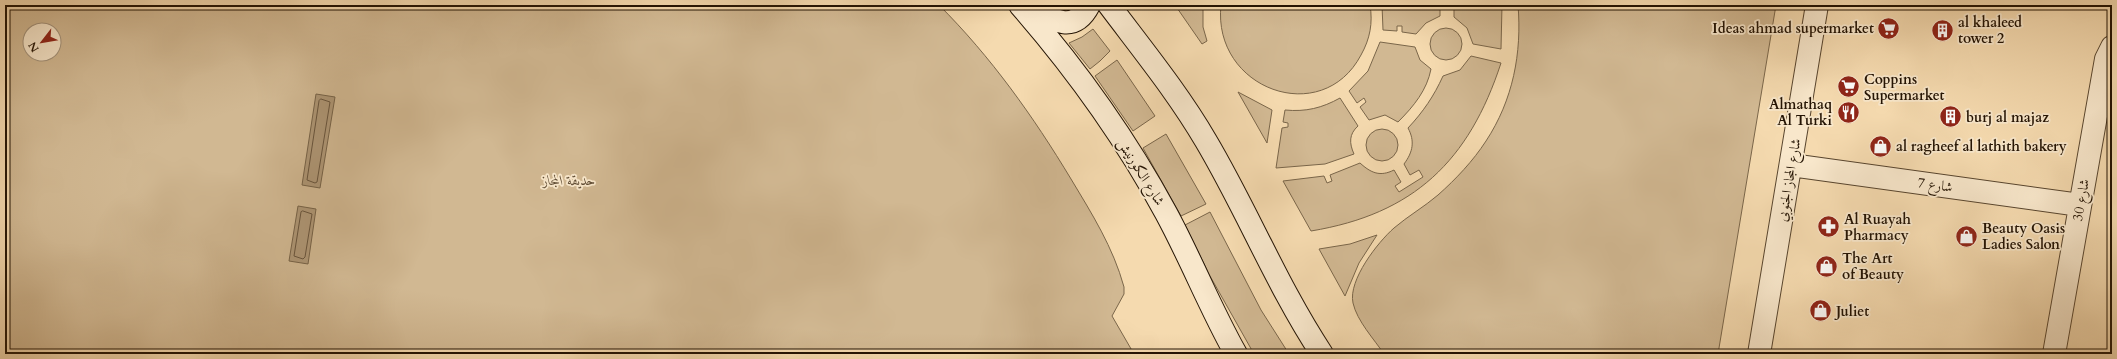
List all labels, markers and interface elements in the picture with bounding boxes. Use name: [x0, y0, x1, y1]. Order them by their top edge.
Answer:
place label: al khaleed tower 2: [1958, 13, 2022, 48]
supermarket icon: Ideas ahmad supermarket: [1876, 15, 1902, 41]
building icon: al khaleed tower 2: [1930, 17, 1956, 43]
place label: Ideas ahmad supermarket: [1712, 19, 1874, 38]
north arrow: [22, 22, 62, 62]
text: N: [25, 39, 43, 55]
place label: Coppins Supermarket: [1864, 70, 1945, 105]
supermarket icon: Coppins Supermarket: [1836, 74, 1862, 100]
place label: Almathaq Al Turki: [1769, 95, 1833, 130]
restaurant icon: Almathaq Al Turki: [1835, 99, 1861, 125]
building icon: burj al majaz: [1937, 104, 1963, 130]
place label: burj al majaz: [1966, 108, 2049, 127]
shop icon: al ragheef al lathith bakery: [1867, 133, 1893, 159]
street label: شارع الكورنيش: [1111, 135, 1169, 210]
street label: شارع المجاز الجنوبي: [1772, 137, 1808, 223]
place label: al ragheef al lathith bakery: [1896, 137, 2067, 156]
park label: حديقة المجاز: [542, 171, 595, 190]
street label: شارع 7: [1916, 173, 1954, 199]
street label: شارع 30: [2068, 177, 2096, 223]
place label: Al Ruayah Pharmacy: [1844, 210, 1911, 245]
pharmacy icon: Al Ruayah Pharmacy: [1816, 214, 1842, 240]
place label: Beauty Oasis Ladies Salon: [1982, 219, 2065, 254]
shop icon: Beauty Oasis Ladies Salon: [1953, 223, 1979, 249]
place label: The Art of Beauty: [1842, 249, 1904, 284]
shop icon: The Art of Beauty: [1813, 253, 1839, 279]
shop icon: Juliet: [1808, 298, 1834, 324]
place label: Juliet: [1834, 302, 1869, 321]

